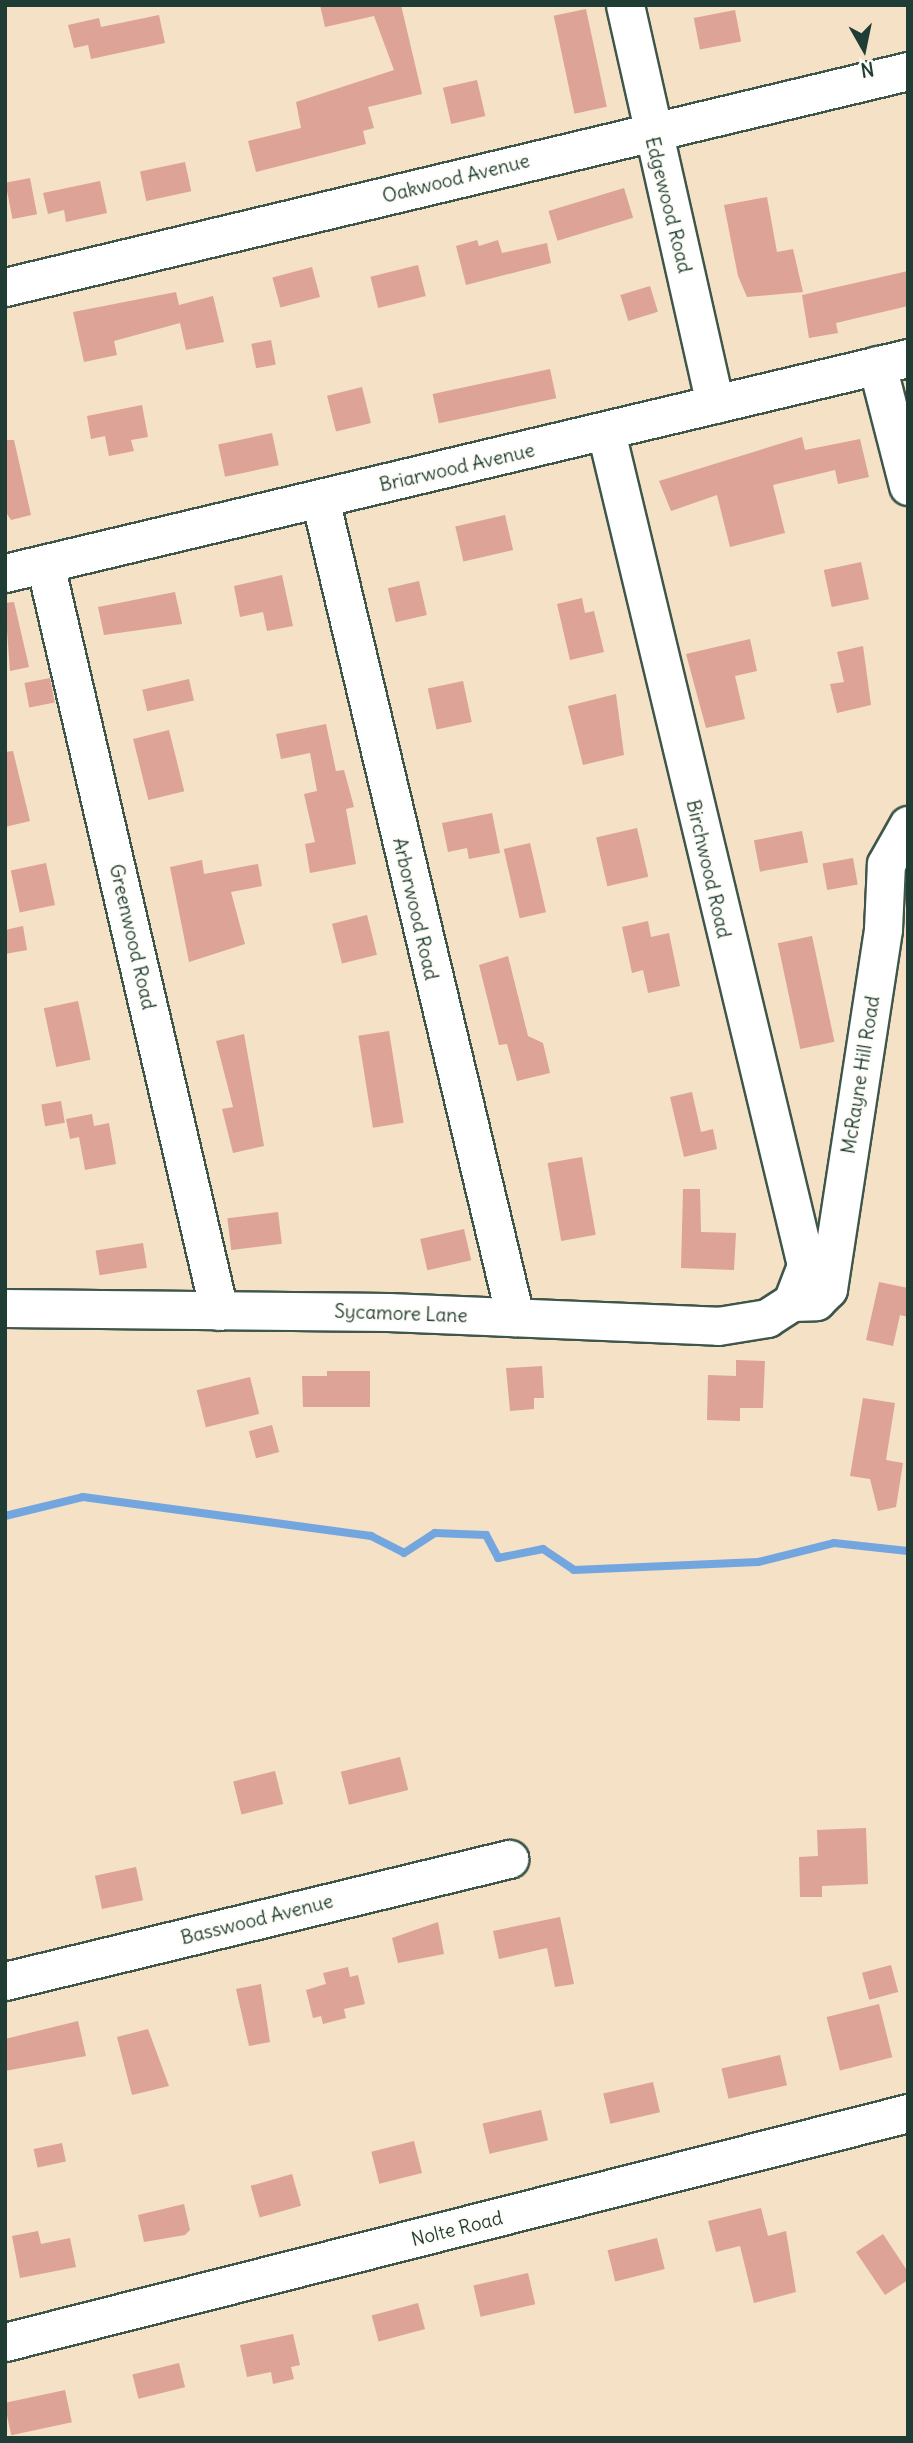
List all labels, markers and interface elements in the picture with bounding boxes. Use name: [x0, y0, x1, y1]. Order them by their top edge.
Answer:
north arrow: [829, 14, 899, 84]
text: N: [859, 57, 876, 83]
street label: Edgewood Road: [640, 135, 696, 275]
street label: Oakwood Avenue: [380, 150, 532, 208]
street label: Briarwood Avenue: [377, 439, 537, 497]
street label: Birchwood Road: [681, 798, 735, 940]
street label: Arborwood Road: [388, 836, 442, 982]
street label: Greenwood Road: [104, 862, 160, 1012]
street label: McRayne Hill Road: [837, 994, 885, 1156]
street label: Sycamore Lane: [334, 1300, 468, 1328]
street label: Basswood Avenue: [178, 1890, 336, 1950]
street label: Nolte Road: [409, 2207, 505, 2251]

